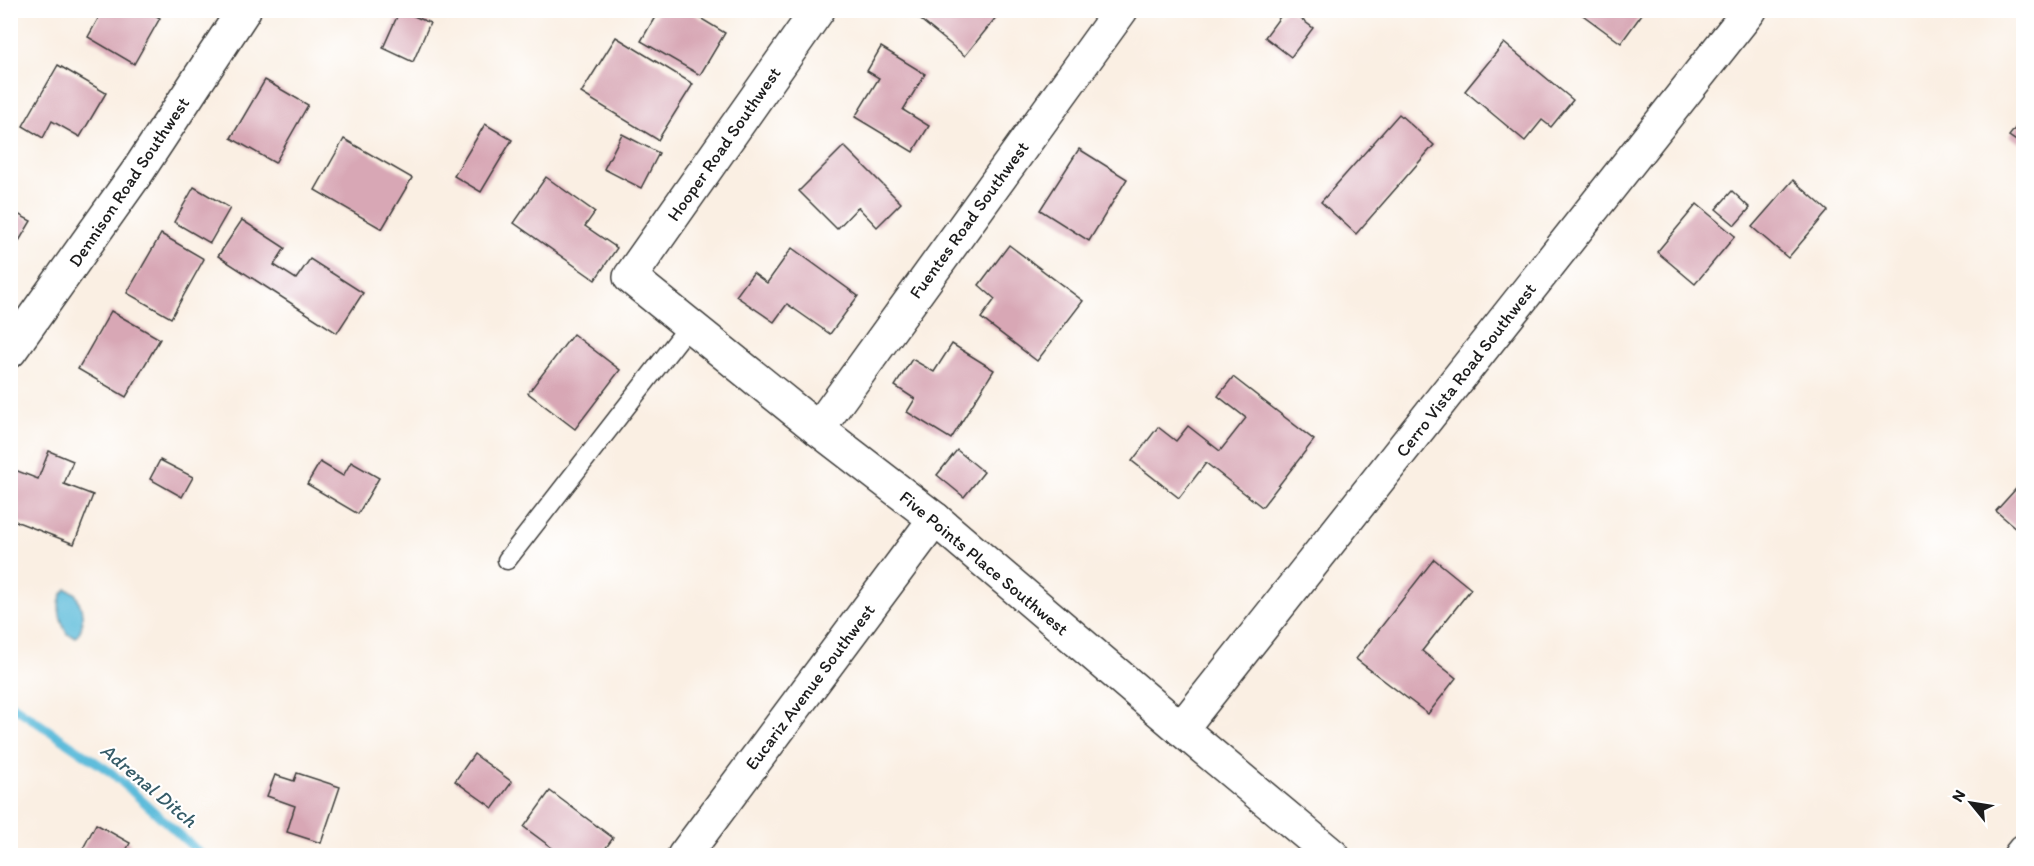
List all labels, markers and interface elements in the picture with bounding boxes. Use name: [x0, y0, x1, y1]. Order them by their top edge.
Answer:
street label: Hooper Road Southwest: [662, 62, 786, 225]
street label: Dennison Road Southwest: [64, 93, 194, 271]
street label: Fuentes Road Southwest: [904, 137, 1034, 303]
street label: Cerro Vista Road Southwest: [1391, 278, 1541, 462]
street label: Five Points Place Southwest: [895, 486, 1073, 640]
street label: Eucariz Avenue Southwest: [740, 600, 880, 774]
water label: Adrenal Ditch: [96, 738, 202, 832]
north arrow: [1941, 773, 2001, 833]
text: N: [1948, 786, 1969, 805]

